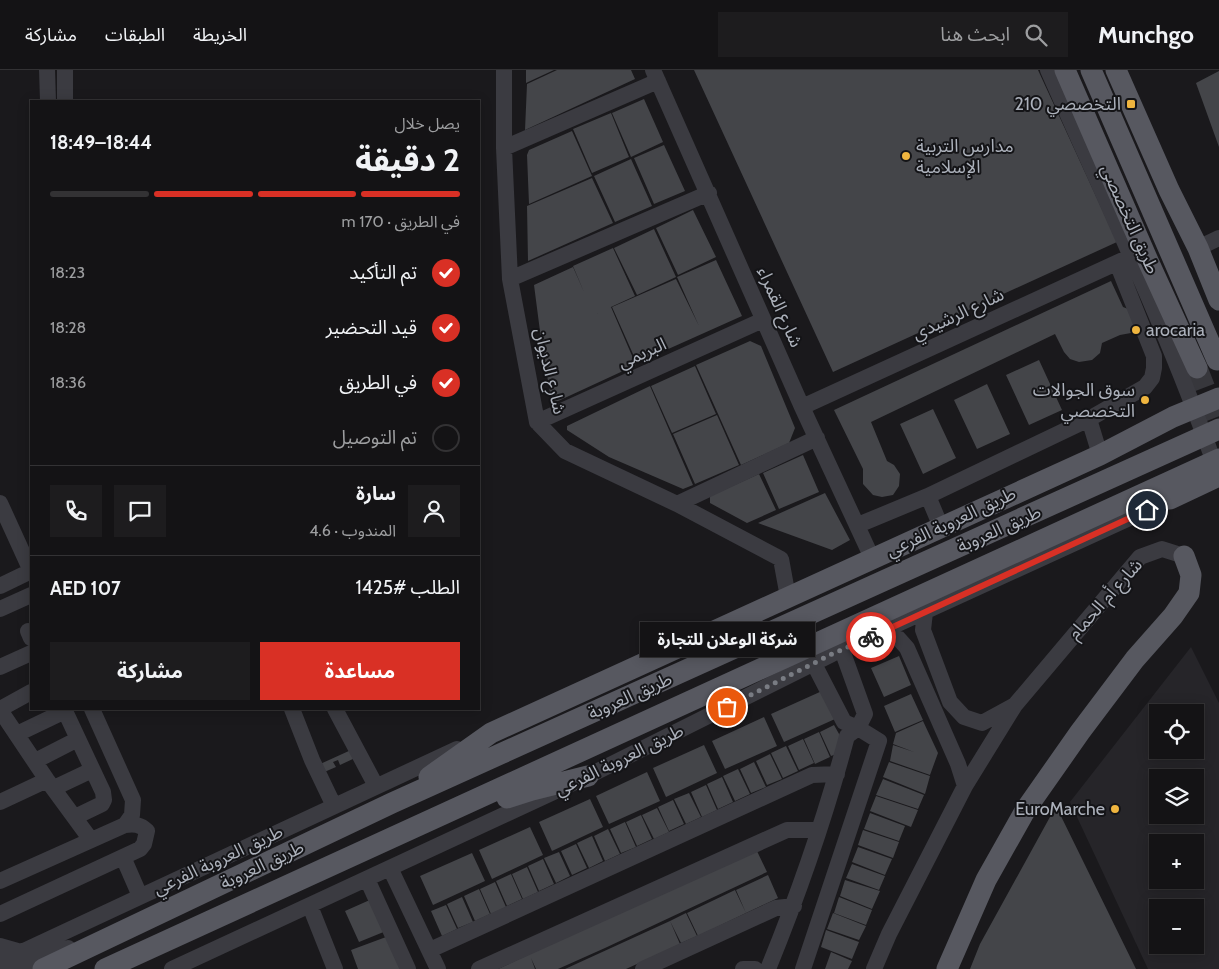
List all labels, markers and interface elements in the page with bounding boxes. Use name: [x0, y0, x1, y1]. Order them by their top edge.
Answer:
search box: [718, 12, 1068, 57]
text: Munchgo: [1098, 20, 1194, 49]
icon: search: [1022, 21, 1050, 49]
text: ابحث هنا: [940, 23, 1010, 46]
text: مشاركة: [25, 24, 77, 46]
text: الطبقات: [105, 24, 165, 46]
text: الخريطة: [193, 24, 247, 46]
place label: التخصصي 210: [1015, 93, 1121, 117]
marker: التخصصي 210: [1125, 98, 1137, 110]
text: يصل خلال: [395, 114, 460, 133]
text: 18:44–18:49: [50, 131, 152, 154]
place label: مدارس التربية الإسلامية: [916, 135, 1014, 179]
text: 2 دقيقة: [355, 140, 460, 179]
marker: مدارس التربية الإسلامية: [900, 150, 912, 162]
street label: طريق التخصصي: [1094, 161, 1164, 278]
text: في الطريق · 170 m: [342, 212, 460, 231]
icon: check: [432, 259, 460, 287]
text: تم التأكيد: [349, 261, 417, 284]
text: 18:23: [50, 263, 85, 282]
street label: شارع القمراء: [750, 263, 807, 352]
street label: شارع الرشيدي: [909, 283, 1009, 348]
icon: check: [432, 314, 460, 342]
text: قيد التحضير: [326, 316, 417, 339]
text: 18:28: [50, 318, 86, 337]
place label: arocaria: [1146, 319, 1205, 341]
marker: arocaria: [1130, 324, 1142, 336]
street label: شارع الديوان: [526, 326, 571, 417]
street label: البريمي: [614, 333, 671, 375]
icon: check: [432, 369, 460, 397]
text: في الطريق: [339, 371, 417, 394]
text: 18:36: [50, 373, 86, 392]
place label: سوق الجوالات التخصصي: [1033, 379, 1135, 424]
marker: سوق الجوالات التخصصي: [1139, 394, 1151, 406]
text: تم التوصيل: [333, 426, 417, 449]
text: سارة: [356, 482, 396, 505]
street label: طريق العروبة الفرعي: [883, 482, 1019, 562]
button: phone: [50, 485, 102, 537]
button: chat: [114, 485, 166, 537]
button: person: [408, 485, 460, 537]
pin: [1126, 489, 1168, 531]
icon: home: [1133, 496, 1161, 524]
street label: طريق العروبة: [954, 501, 1044, 557]
text: المندوب · 4.6: [309, 521, 396, 540]
street label: شارع أم الحمام: [1063, 554, 1149, 646]
text: الطلب #1425: [356, 576, 460, 599]
text: AED 107: [50, 577, 121, 600]
courier: [846, 612, 896, 662]
callout: شركة الوعلان للتجارة: [640, 622, 814, 657]
icon: bike: [857, 623, 885, 651]
text: شركة الوعلان للتجارة: [657, 630, 798, 649]
button: مشاركة: [50, 642, 250, 700]
button: مساعدة: [260, 642, 460, 700]
street label: طريق العروبة: [584, 668, 676, 724]
pin: [706, 686, 748, 728]
icon: bag: [713, 693, 741, 721]
map controls: [1149, 704, 1204, 954]
button: locate: [1149, 704, 1204, 759]
street label: طريق العروبة الفرعي: [551, 719, 688, 803]
button: layers: [1149, 769, 1204, 824]
place label: EuroMarche: [1015, 798, 1105, 820]
marker: EuroMarche: [1109, 803, 1121, 815]
street label: طريق العروبة الفرعي: [150, 820, 286, 900]
button: +: [1149, 834, 1204, 889]
street label: طريق العروبة: [217, 836, 307, 894]
button: −: [1149, 899, 1204, 954]

